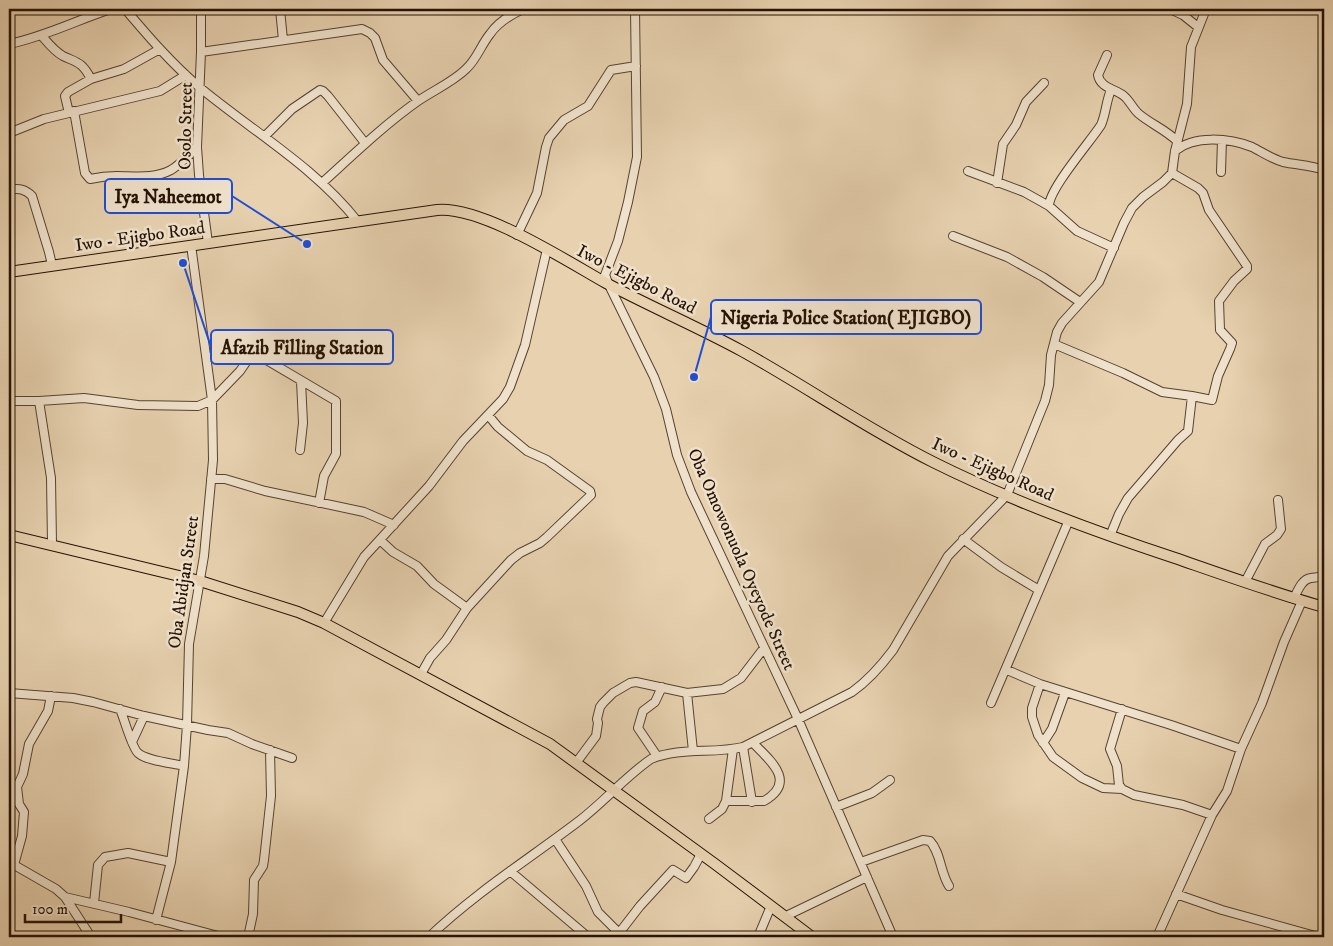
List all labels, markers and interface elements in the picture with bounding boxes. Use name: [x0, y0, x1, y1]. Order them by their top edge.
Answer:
street label: Osolo Street: [174, 82, 198, 170]
callout: Iya Naheemot: [105, 179, 232, 213]
text: Iya Naheemot: [115, 186, 222, 209]
street label: Iwo - Ejigbo Road: [74, 217, 207, 257]
street label: Iwo - Ejigbo Road: [573, 240, 700, 319]
callout: Nigeria Police Station( EJIGBO): [711, 300, 981, 334]
text: Nigeria Police Station( EJIGBO): [721, 307, 971, 330]
callout: Afazib Filling Station: [211, 330, 393, 364]
text: Afazib Filling Station: [220, 337, 384, 360]
street label: Iwo - Ejigbo Road: [928, 433, 1057, 507]
street label: Oba Omowonuola Oyeyode Street: [682, 445, 800, 674]
street label: Oba Abidjan Street: [164, 514, 204, 650]
scale bar: [25, 891, 121, 923]
text: 100 m: [32, 900, 68, 919]

